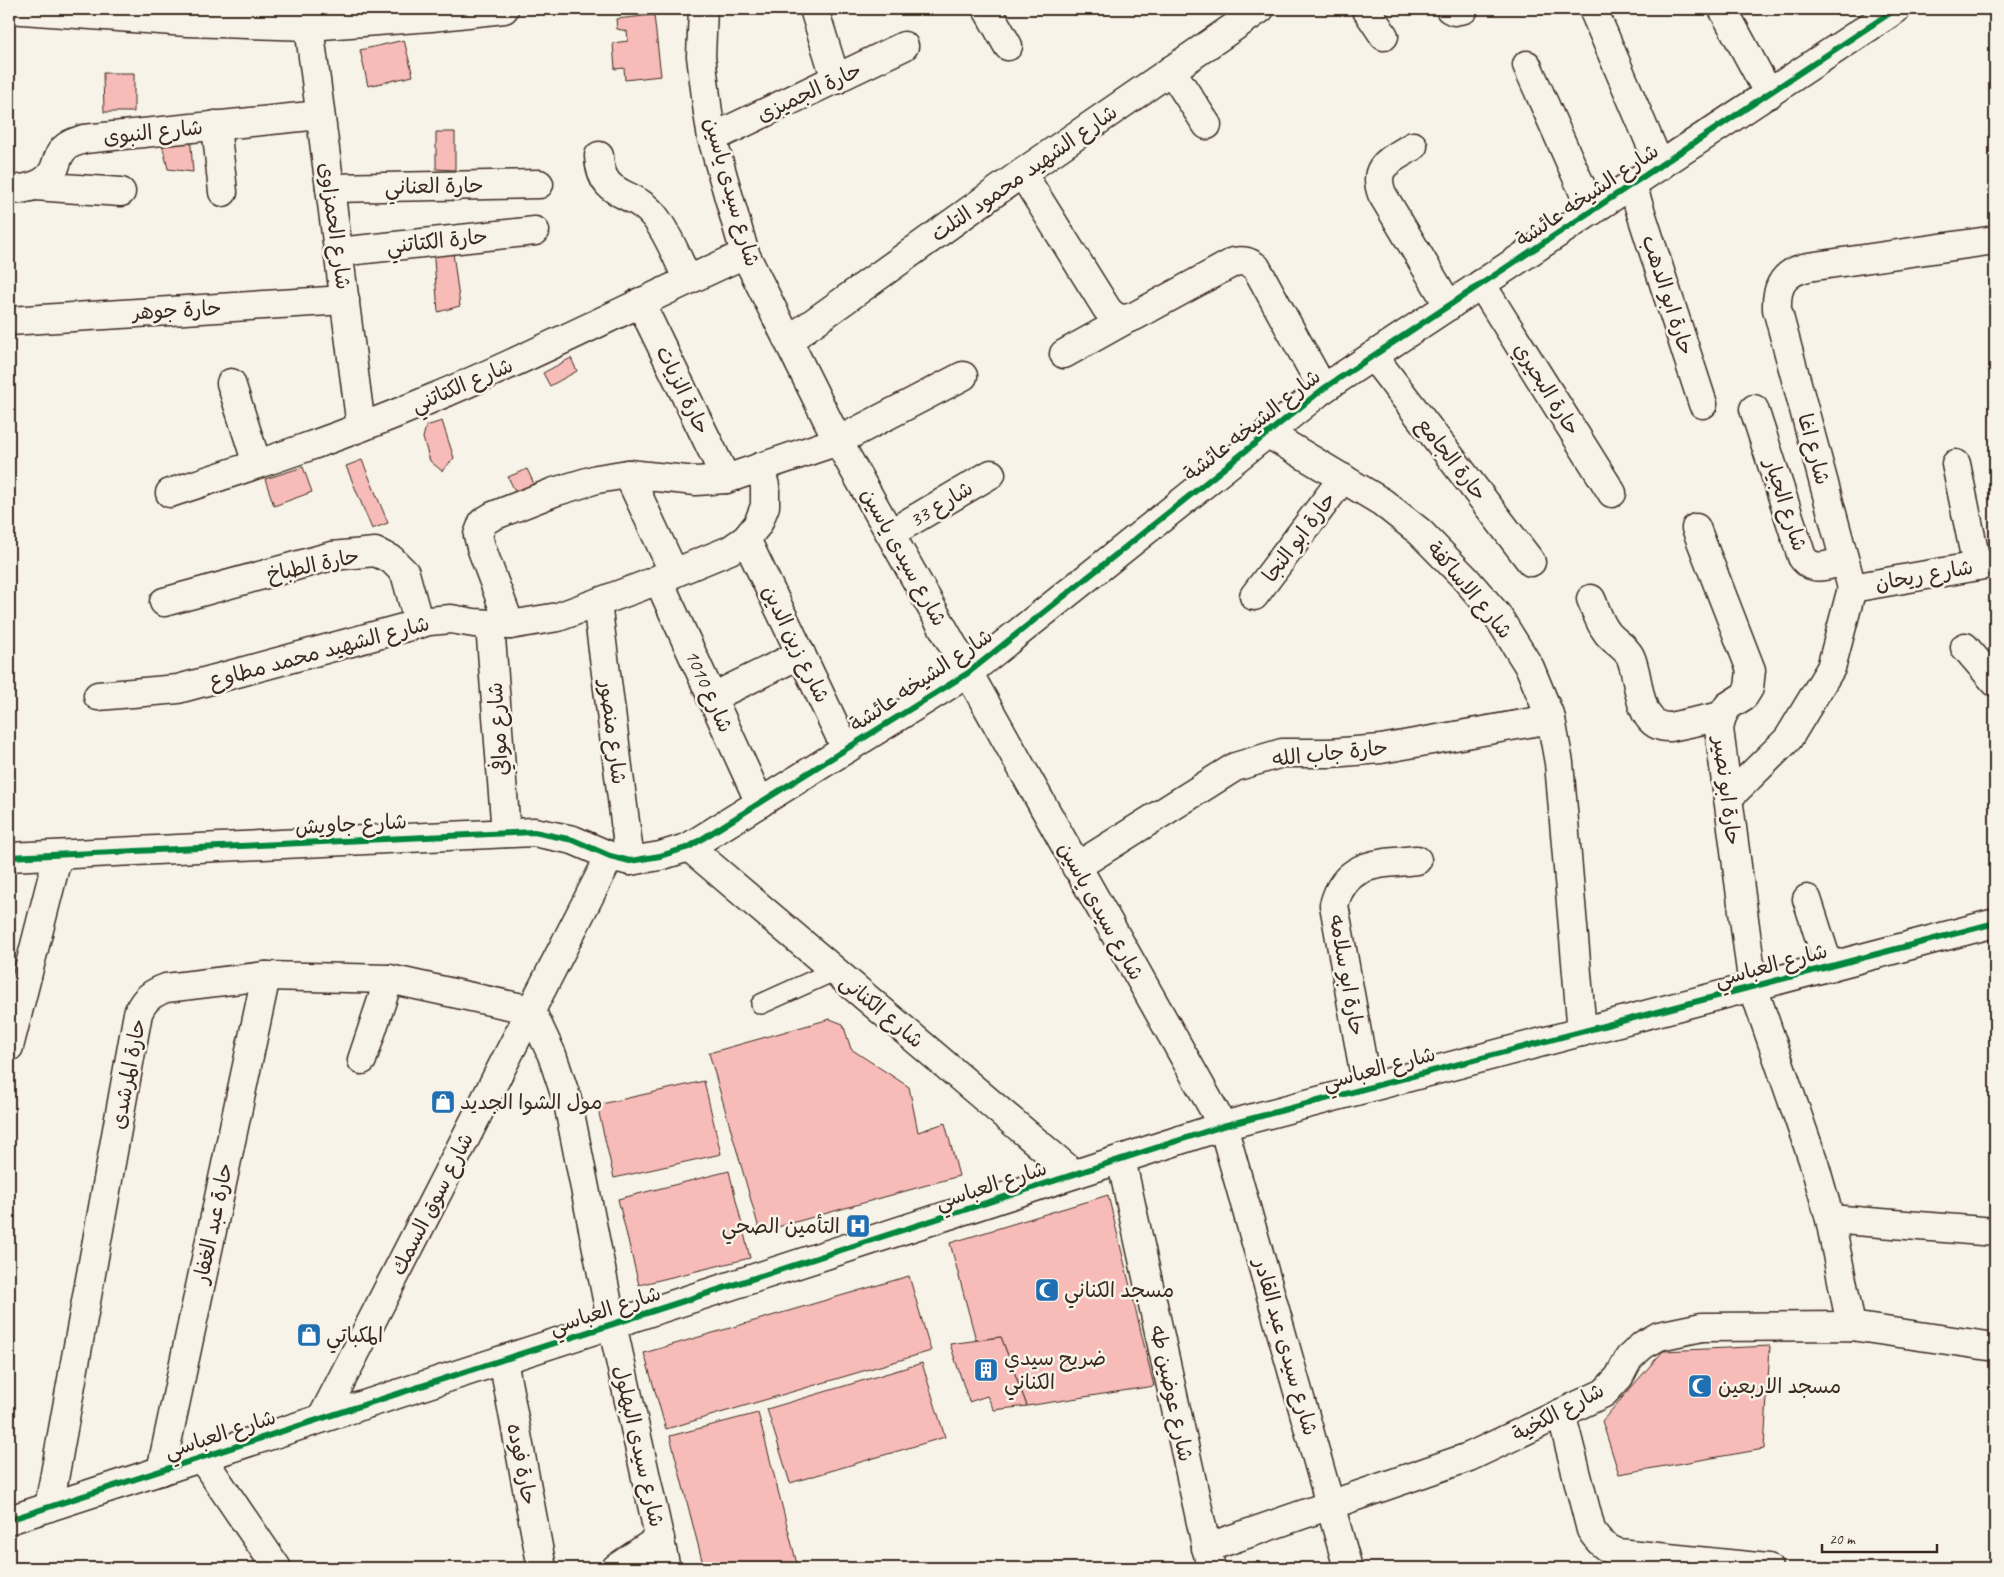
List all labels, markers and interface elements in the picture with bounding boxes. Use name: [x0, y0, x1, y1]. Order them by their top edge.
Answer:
street label: حارة الجميزى: [752, 56, 866, 128]
street label: شارع الشهيد محمود التلت: [926, 99, 1123, 249]
street label: شارع النبوى: [102, 114, 204, 152]
street label: شارع سيدى ياسين: [696, 114, 766, 270]
street label: شارع الشيخه عائشة: [1510, 138, 1665, 254]
street label: شارع الحمزاوى: [311, 161, 357, 291]
street label: حارة العناني: [384, 172, 484, 206]
street label: حارة الكتاتني: [385, 223, 489, 265]
street label: حارة ابو الدهب: [1636, 232, 1700, 358]
street label: حارة جوهر: [130, 295, 222, 325]
street label: حارة البحيري: [1507, 338, 1586, 441]
street label: حارة الزيات: [650, 342, 716, 438]
street label: شارع الكتاتني: [407, 352, 519, 424]
street label: شارع الشيخه عائشة: [1178, 363, 1327, 488]
street label: شارع اغا: [1790, 411, 1836, 488]
street label: حارة الجامع: [1410, 412, 1493, 507]
street label: شارع الجيار: [1756, 454, 1813, 555]
street label: شارع 33: [905, 475, 978, 535]
street label: شارع سيدى ياسين: [854, 483, 953, 632]
street label: حارة ابو النجا: [1257, 487, 1341, 587]
street label: شارع الاساكفة: [1420, 536, 1518, 645]
street label: حارة الطباخ: [264, 543, 362, 588]
street label: شارع ريحان: [1873, 554, 1975, 598]
street label: شارع زين الدين: [755, 581, 836, 708]
street label: شارع الشهيد محمد مطاوع: [206, 610, 433, 696]
street label: شارع الشيخه عائشة: [844, 623, 999, 739]
street label: شارع 1010: [677, 645, 739, 737]
street label: شارع منصور: [591, 676, 632, 786]
street label: شارع موافي: [481, 681, 516, 777]
street label: حارة ابو نصير: [1707, 733, 1747, 847]
street label: حارة جاب الله: [1271, 734, 1389, 772]
street label: شارع جاويش: [294, 808, 408, 842]
street label: شارع سيدى ياسين: [1051, 837, 1150, 986]
street label: حارة ابو سلامه: [1324, 912, 1370, 1038]
street label: شارع العباسي: [1712, 937, 1832, 998]
street label: شارع الكنانى: [834, 969, 929, 1055]
street label: حارة المرشدى: [105, 1017, 151, 1131]
street label: شارع العباسي: [1320, 1040, 1440, 1101]
shop icon: مول الشوا الجديد: [430, 1089, 456, 1115]
place label: مول الشوا الجديد: [460, 1089, 602, 1115]
street label: شارع سوق السمك: [385, 1128, 481, 1281]
street label: شارع العباسي: [932, 1155, 1052, 1221]
street label: حارة عبد الغفار: [187, 1161, 238, 1287]
place label: التأمين الصحي: [721, 1213, 840, 1245]
hospital icon: التأمين الصحي: [845, 1213, 871, 1239]
street label: شارع سيدى عبد القادر: [1246, 1254, 1324, 1439]
mosque icon: مسجد الكناني: [1034, 1277, 1060, 1303]
place label: مسجد الكناني: [1064, 1277, 1174, 1309]
street label: شارع العباسي: [546, 1280, 666, 1346]
shop icon: المكباتي: [296, 1322, 322, 1348]
place label: المكباتي: [326, 1322, 383, 1354]
street label: شارع عوضين طه: [1143, 1322, 1199, 1464]
place label: ضريح سيدي الكناني: [1004, 1345, 1106, 1401]
building icon: ضريح سيدي الكناني: [973, 1357, 999, 1383]
street label: شارع سيدى البهلول: [606, 1363, 670, 1530]
mosque icon: مسجد الاربعين: [1687, 1373, 1713, 1399]
place label: مسجد الاربعين: [1718, 1373, 1841, 1399]
street label: شارع الكخية: [1508, 1377, 1609, 1449]
street label: شارع العباسي: [161, 1404, 281, 1470]
street label: حارة فوده: [501, 1421, 543, 1507]
scale bar: [1822, 1522, 1936, 1554]
text: 20 m: [1829, 1530, 1856, 1549]

